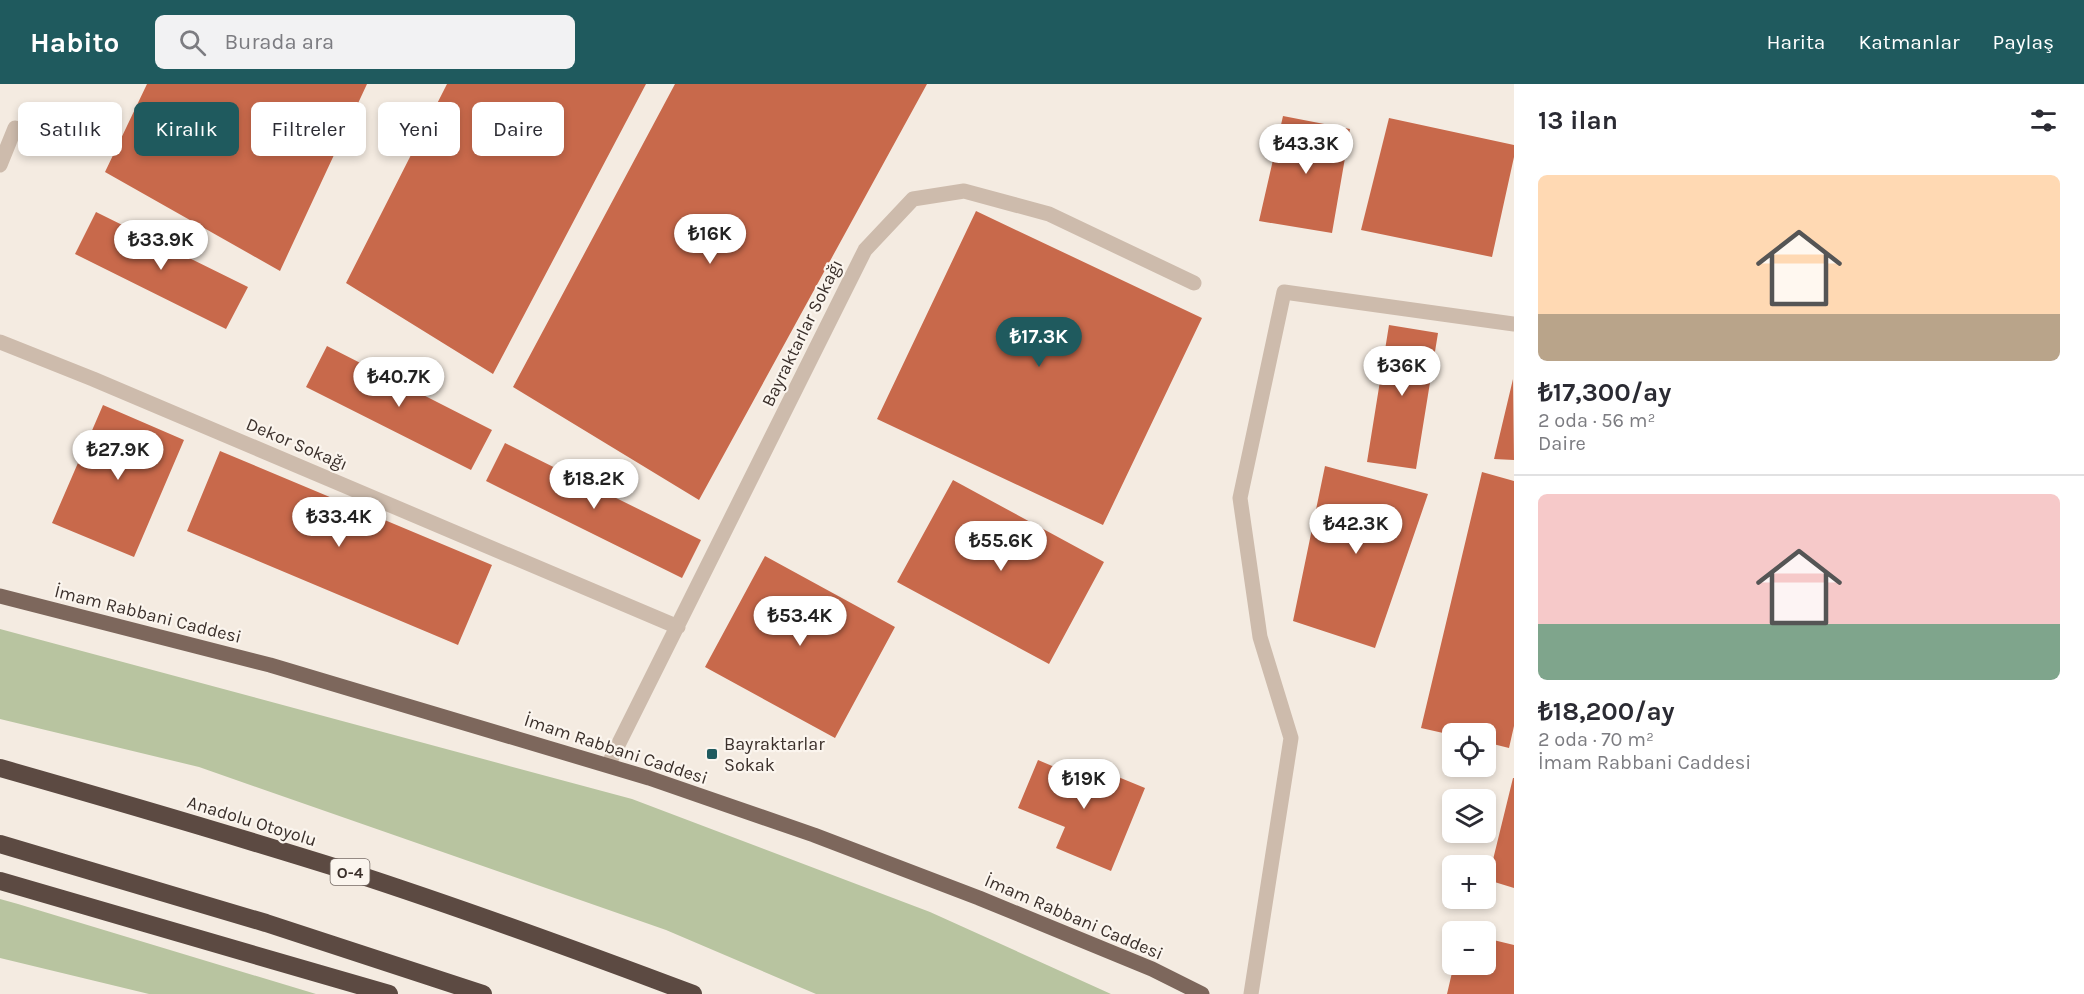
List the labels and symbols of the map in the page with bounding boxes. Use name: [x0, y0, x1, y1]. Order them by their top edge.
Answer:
pin: ₺43.3K: [1257, 124, 1355, 175]
pin: ₺16K: [674, 214, 746, 265]
pin: ₺33.9K: [112, 220, 210, 271]
street label: Bayraktarlar Sokağı: [757, 256, 847, 410]
pin: ₺17.3K: [990, 317, 1088, 368]
pin: ₺36K: [1366, 346, 1438, 397]
pin: ₺40.7K: [350, 357, 448, 408]
street label: Dekor Sokağı: [243, 413, 351, 475]
pin: ₺27.9K: [69, 430, 167, 481]
pin: ₺18.2K: [545, 459, 643, 510]
pin: ₺33.4K: [290, 497, 388, 548]
pin: ₺42.3K: [1307, 504, 1405, 555]
pin: ₺55.6K: [952, 521, 1050, 572]
street label: İmam Rabbani Caddesi: [52, 580, 244, 648]
pin: ₺53.4K: [751, 596, 849, 647]
street label: İmam Rabbani Caddesi: [521, 709, 711, 789]
place label: Bayraktarlar Sokak: [724, 733, 825, 776]
marker: Bayraktarlar Sokak: [705, 747, 719, 761]
pin: ₺19K: [1048, 759, 1120, 810]
street label: Anadolu Otoyolu: [185, 791, 319, 851]
road number: O-4: [330, 859, 370, 885]
street label: İmam Rabbani Caddesi: [981, 869, 1167, 965]

